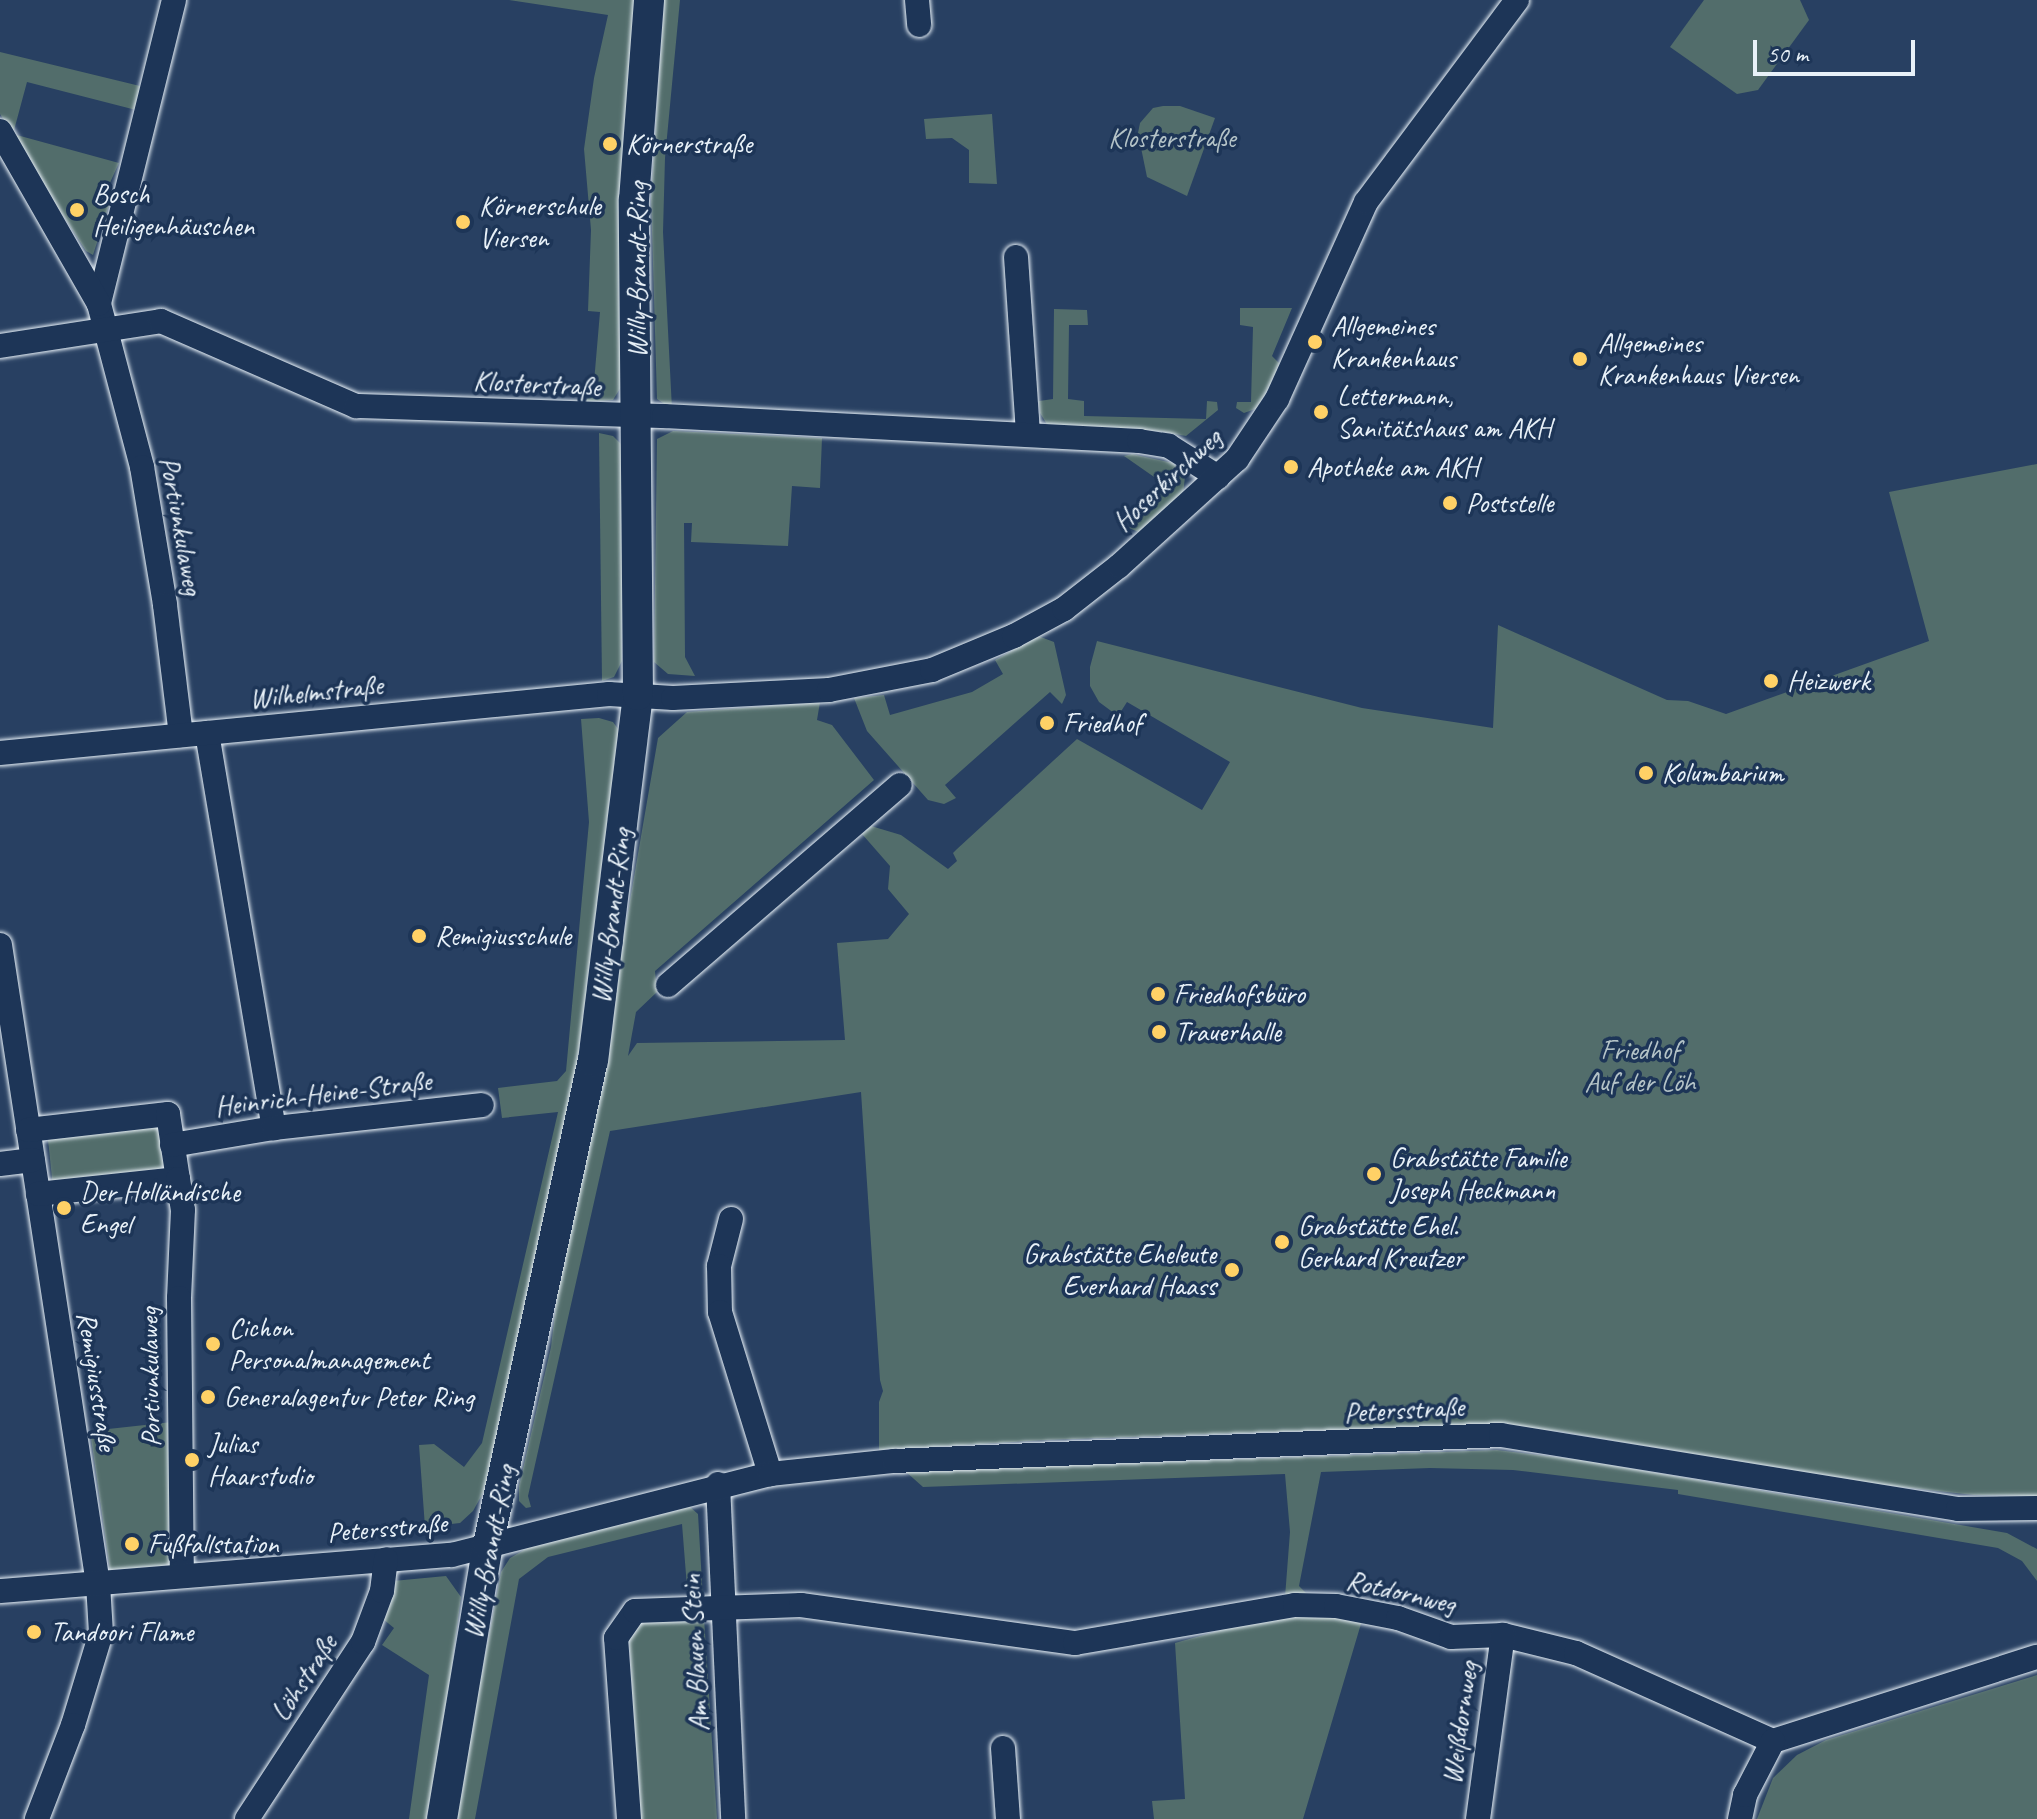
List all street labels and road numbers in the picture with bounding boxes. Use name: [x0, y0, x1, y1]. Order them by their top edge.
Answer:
street label: Willy-Brandt-Ring: [620, 182, 654, 358]
street label: Klosterstraße: [472, 364, 602, 404]
street label: Hoserkirchweg: [1106, 421, 1228, 539]
street label: Portiunkulaweg: [152, 454, 210, 598]
street label: Wilhelmstraße: [248, 668, 384, 716]
street label: Willy-Brandt-Ring: [584, 827, 638, 1005]
street label: Heinrich-Heine-Straße: [213, 1064, 433, 1124]
street label: Portiunkulaweg: [132, 1307, 168, 1447]
street label: Remigiusstraße: [69, 1309, 125, 1453]
street label: Petersstraße: [1343, 1390, 1465, 1430]
street label: Willy-Brandt-Ring: [456, 1462, 522, 1642]
street label: Petersstraße: [326, 1506, 448, 1550]
street label: Rotdornweg: [1343, 1563, 1459, 1621]
street label: Am Blauen Stein: [674, 1573, 716, 1733]
street label: Löhstraße: [264, 1629, 344, 1727]
street label: Weißdornweg: [1435, 1660, 1485, 1786]

